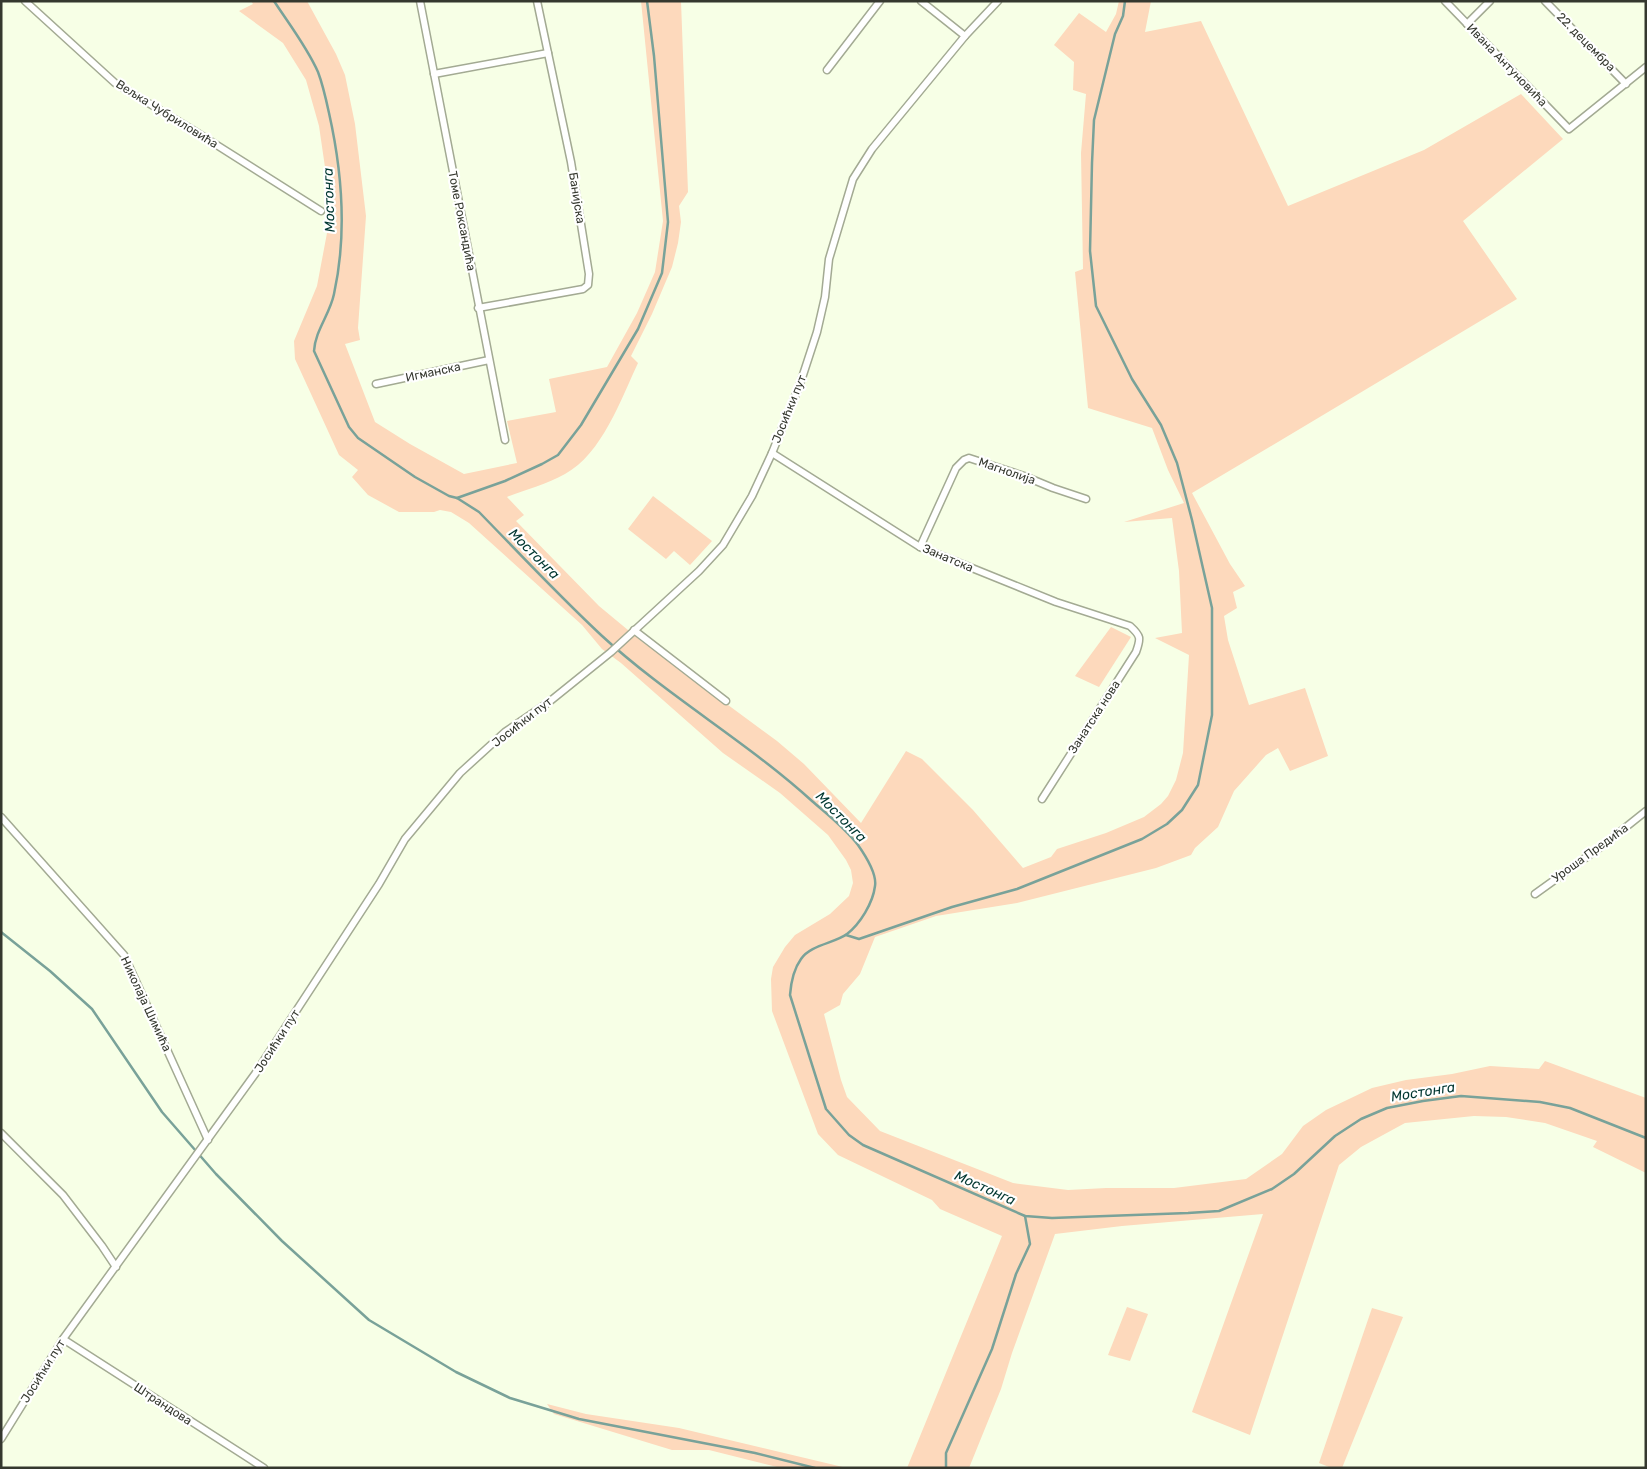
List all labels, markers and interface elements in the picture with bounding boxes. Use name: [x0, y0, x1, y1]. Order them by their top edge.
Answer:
street label: 22. децембра: [1554, 10, 1618, 74]
street label: Ивана Антуновића: [1464, 21, 1550, 109]
street label: Вељка Чубриловића: [113, 77, 221, 151]
water label: Мостонга: [319, 167, 339, 233]
street label: Томе Роксандића: [445, 170, 479, 272]
street label: Банијска: [566, 171, 588, 225]
street label: Игманска: [404, 359, 462, 385]
street label: Јосићки пут: [769, 373, 809, 445]
street label: Магнолија: [977, 455, 1037, 487]
water label: Мостонга: [505, 525, 563, 583]
street label: Занатска: [920, 541, 976, 575]
street label: Занатска нова: [1065, 678, 1123, 756]
street label: Јосићки пут: [489, 694, 555, 750]
water label: Мостонга: [812, 788, 870, 846]
street label: Уроша Предића: [1549, 821, 1631, 885]
street label: Николаја Шимића: [118, 954, 174, 1054]
street label: Јосићки пут: [251, 1007, 303, 1075]
water label: Мостонга: [1390, 1079, 1456, 1105]
water label: Мостонга: [952, 1167, 1018, 1209]
street label: Јосићки пут: [18, 1337, 68, 1405]
street label: Штрандова: [131, 1380, 195, 1428]

